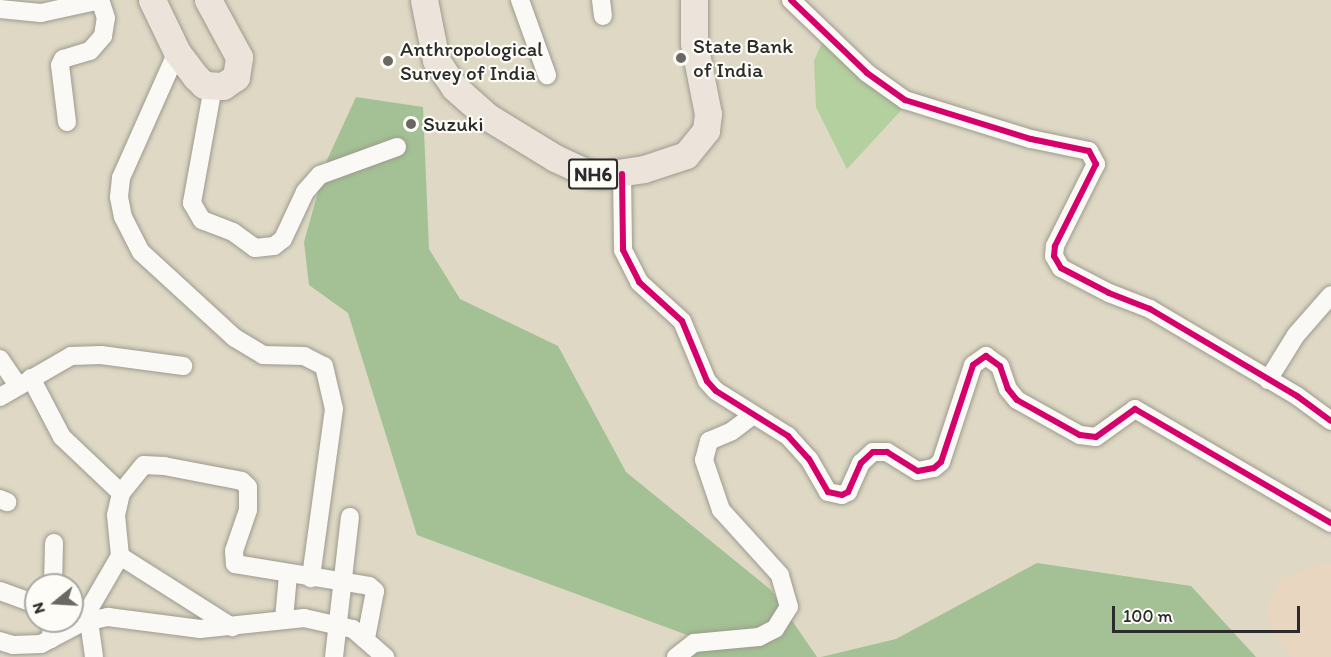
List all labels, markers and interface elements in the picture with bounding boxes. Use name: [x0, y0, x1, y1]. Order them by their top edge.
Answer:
place label: State Bank of India: [693, 33, 793, 83]
place label: Anthropological Survey of India: [400, 36, 543, 86]
marker: State Bank of India: [674, 51, 688, 65]
marker: Anthropological Survey of India: [381, 54, 395, 68]
place label: Suzuki: [423, 111, 484, 137]
marker: Suzuki: [404, 117, 418, 131]
road number: NH6: [568, 157, 618, 191]
north arrow: [24, 573, 84, 633]
scale bar: [1115, 594, 1302, 632]
text: N: [28, 600, 49, 616]
text: 100 m: [1123, 605, 1173, 627]

